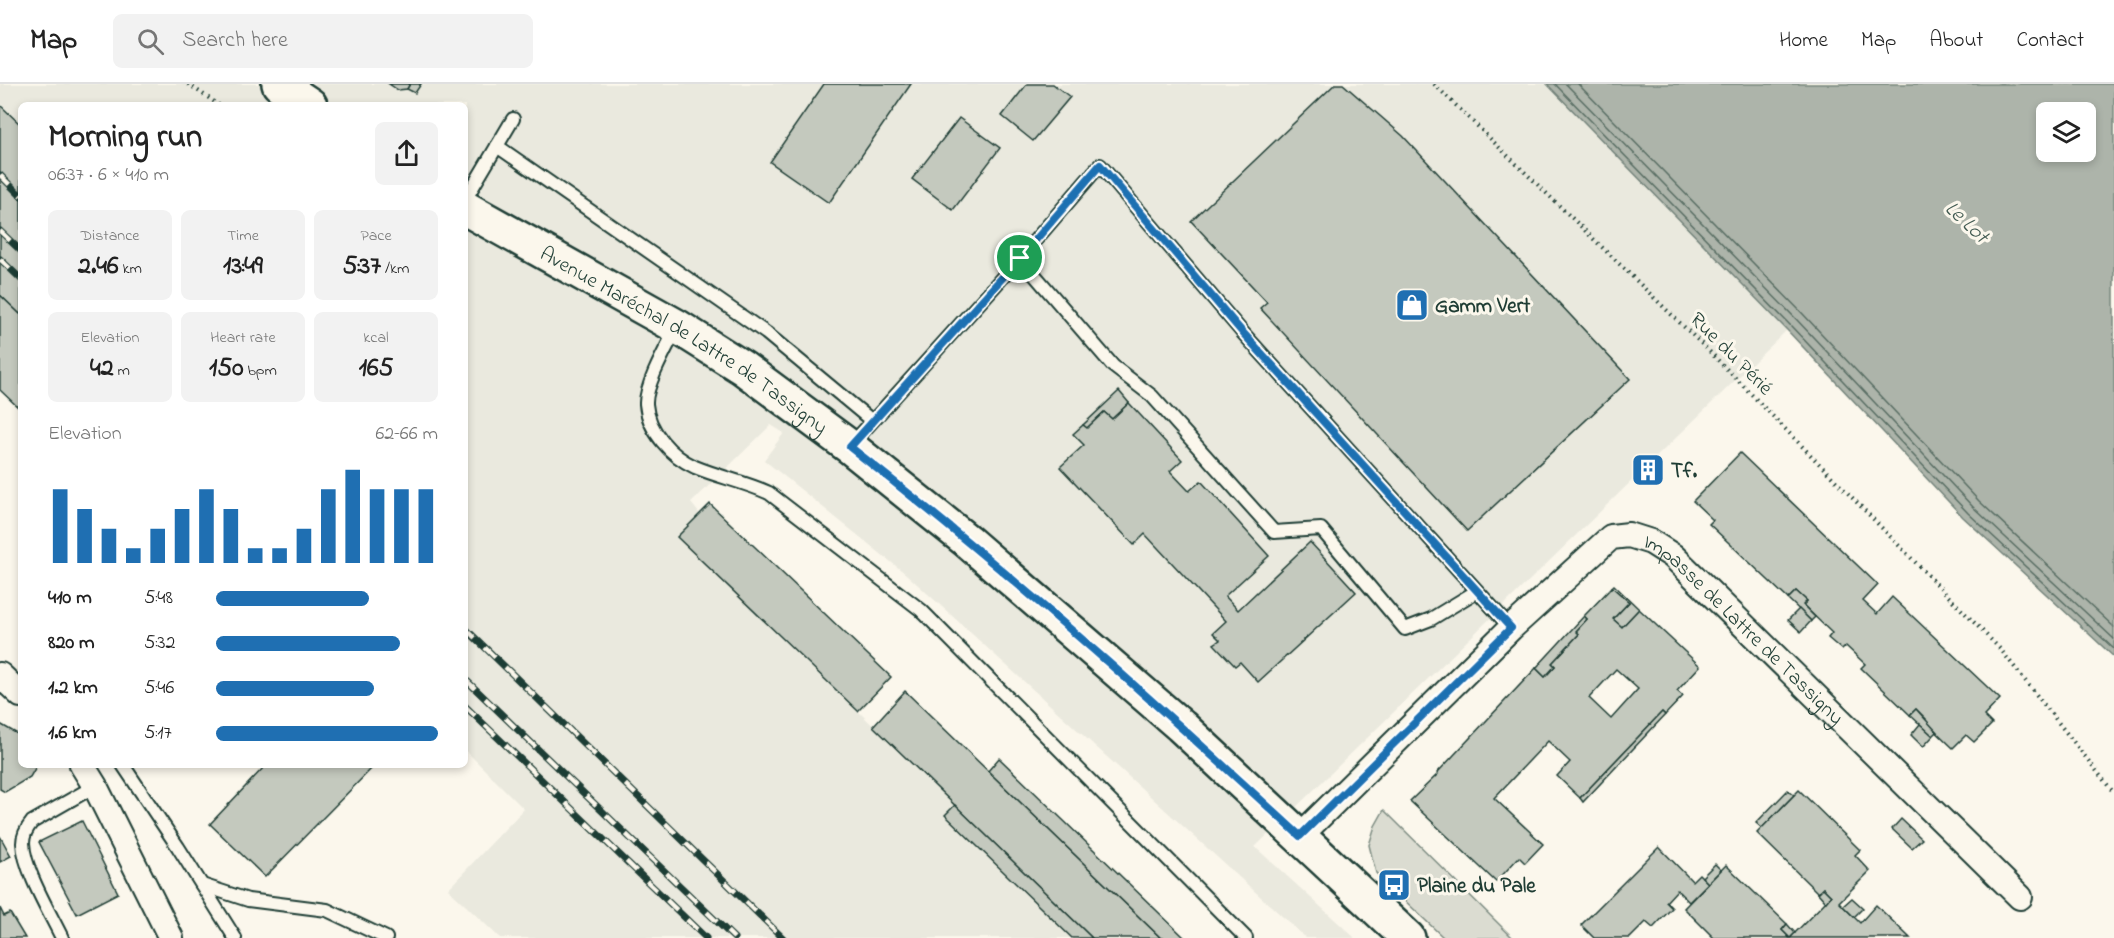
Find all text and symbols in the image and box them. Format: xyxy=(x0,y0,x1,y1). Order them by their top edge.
search box xyxy=(113,14,533,68)
text: Map xyxy=(30,21,77,62)
icon: search xyxy=(134,25,167,58)
text: Search here xyxy=(182,25,288,57)
text: Home xyxy=(1779,26,1828,56)
text: Map xyxy=(1861,26,1896,56)
text: About xyxy=(1929,26,1983,56)
text: Contact xyxy=(2016,26,2084,56)
map controls xyxy=(2036,102,2096,162)
button: layers xyxy=(2036,102,2096,162)
text: Morning run xyxy=(48,114,202,162)
button: share xyxy=(375,122,438,185)
text: 06:37 · 6 × 410 m xyxy=(48,161,169,190)
water label: Le Lot xyxy=(1937,194,1997,254)
text: Distance xyxy=(81,224,139,248)
text: Time xyxy=(227,224,259,248)
text: Pace xyxy=(360,224,392,248)
pin xyxy=(994,232,1045,283)
street label: Avenue Maréchal de Lattre de Tassigny xyxy=(534,240,833,444)
icon: arrive xyxy=(1003,241,1036,274)
text: 2.46 xyxy=(78,248,118,286)
text: 13:49 xyxy=(223,248,263,286)
text: 5:37 xyxy=(343,248,381,286)
text: km xyxy=(118,257,142,281)
text: /km xyxy=(381,257,409,281)
shop icon: Gamm Vert xyxy=(1394,287,1430,323)
place label: Gamm Vert xyxy=(1435,292,1531,322)
street label: Rue du Périé xyxy=(1682,306,1780,403)
text: Elevation xyxy=(81,326,139,350)
text: Heart rate xyxy=(210,326,276,350)
text: kcal xyxy=(363,326,389,350)
text: 42 xyxy=(90,350,114,388)
text: 150 xyxy=(209,350,243,388)
text: 165 xyxy=(359,350,393,388)
text: m xyxy=(114,359,130,383)
text: bpm xyxy=(243,359,277,383)
text: Elevation xyxy=(48,420,122,449)
text: 62–66 m xyxy=(375,420,438,449)
building icon: Tf. xyxy=(1630,452,1666,488)
place label: Tf. xyxy=(1671,457,1698,487)
street label: Impasse de Lattre de Tassigny xyxy=(1640,528,1850,734)
text: 410 m xyxy=(48,584,92,613)
text: 5:48 xyxy=(144,584,173,613)
text: 820 m xyxy=(48,629,95,658)
text: 5:32 xyxy=(144,629,175,658)
text: 1.2 km xyxy=(48,674,98,703)
text: 5:46 xyxy=(144,674,174,703)
text: 1.6 km xyxy=(48,719,97,748)
text: 5:17 xyxy=(144,719,172,748)
bus stop icon: Plaine du Pale xyxy=(1376,867,1412,903)
place label: Plaine du Pale xyxy=(1417,872,1536,902)

